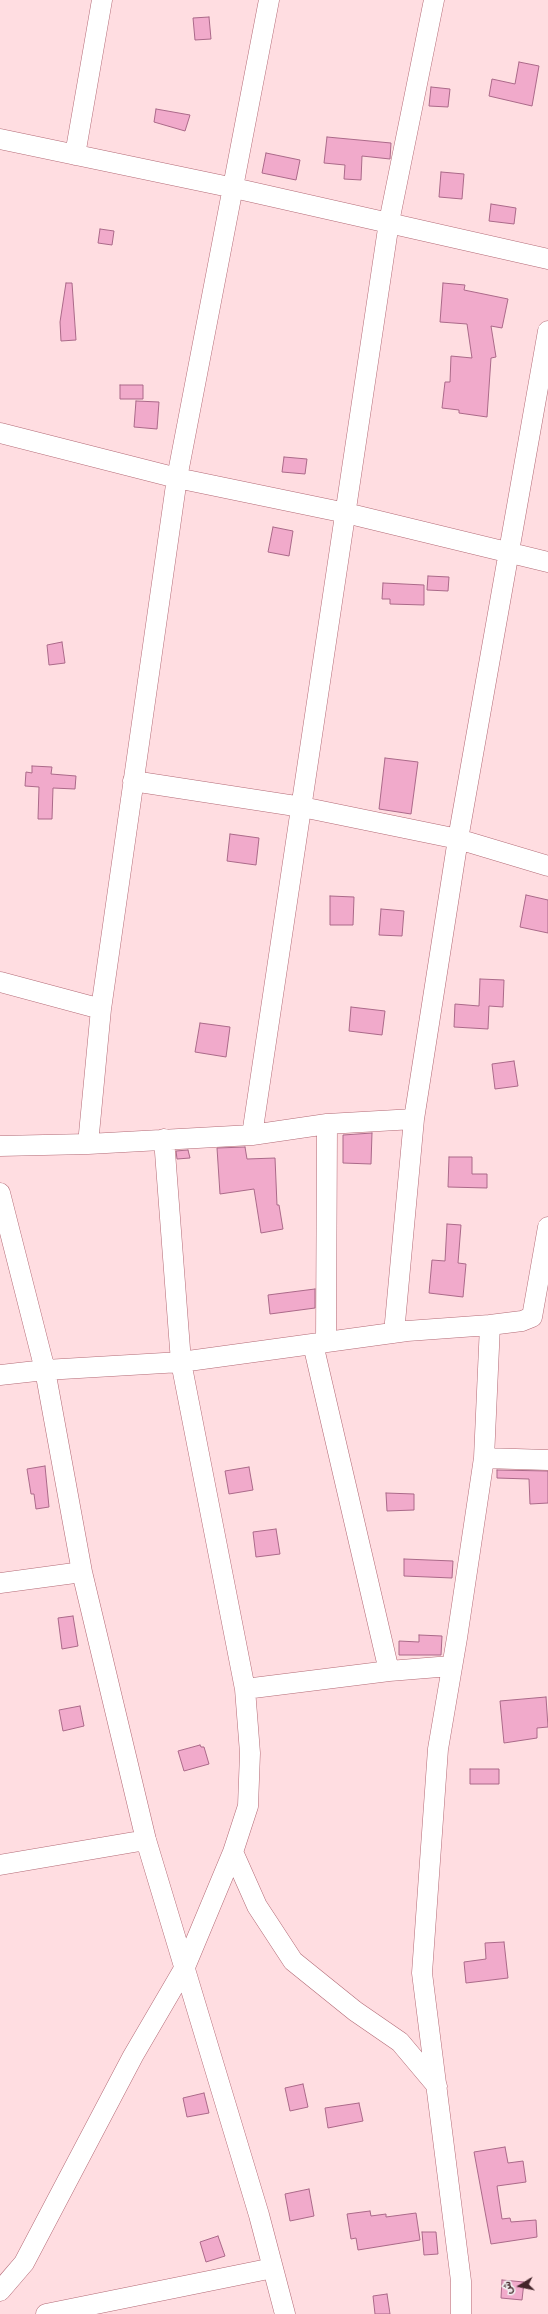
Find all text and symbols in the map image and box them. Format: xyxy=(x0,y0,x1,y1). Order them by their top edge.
north arrow xyxy=(500,2266,540,2306)
text: ش xyxy=(500,2280,516,2296)

